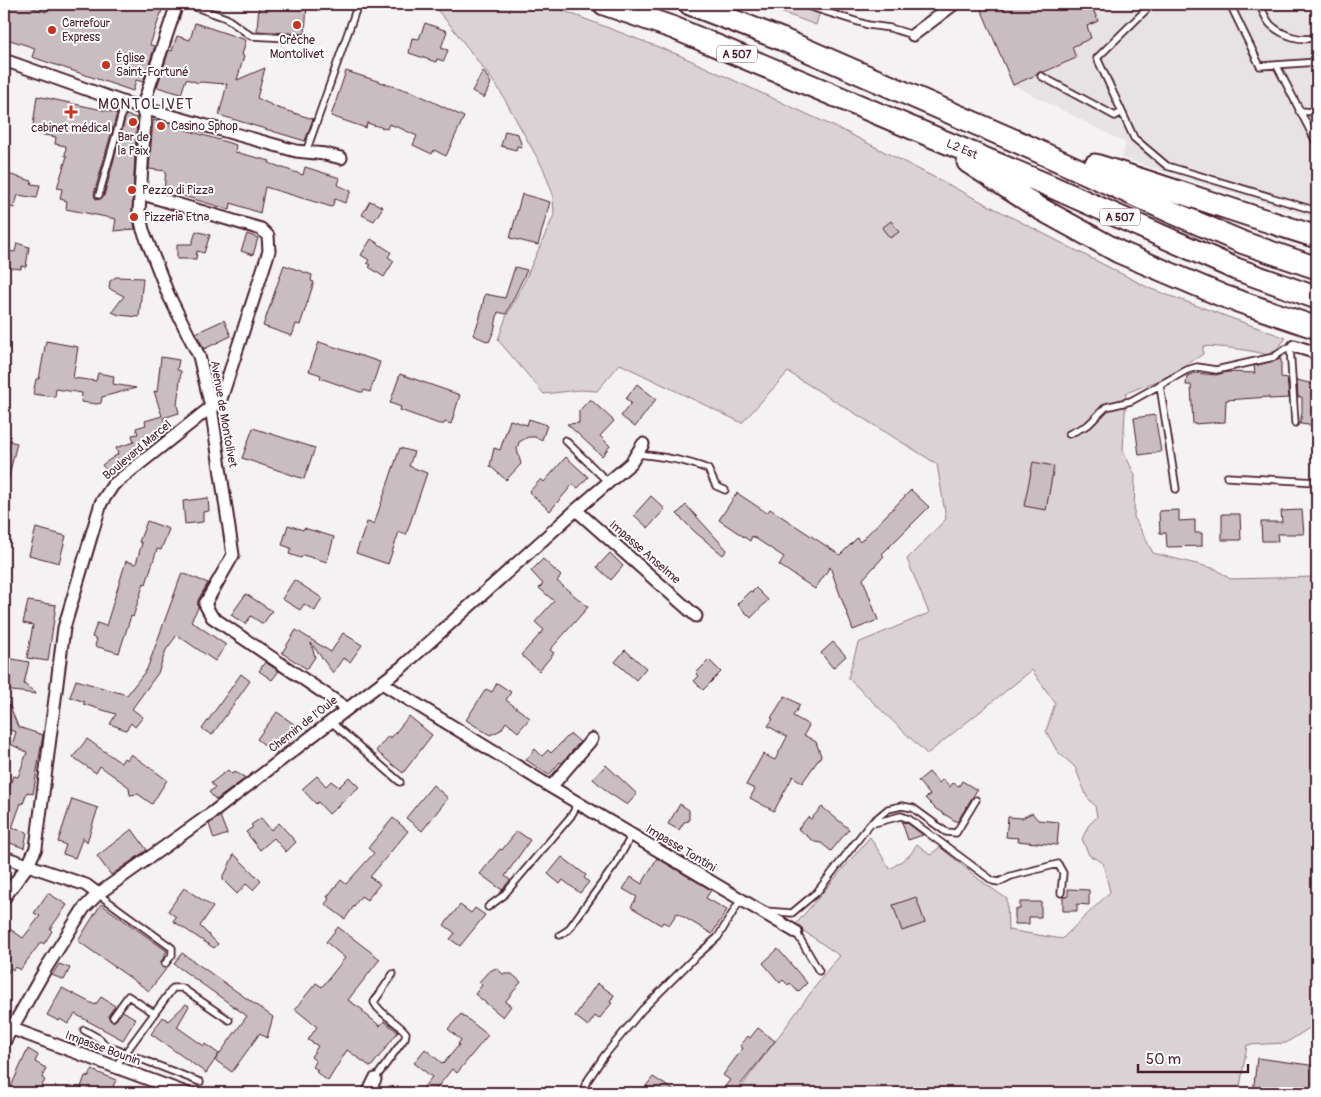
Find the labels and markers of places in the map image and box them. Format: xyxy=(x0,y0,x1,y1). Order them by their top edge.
place label: Carrefour Express xyxy=(62,16,111,45)
marker: Crèche Montolivet xyxy=(291,19,303,31)
marker: Carrefour Express xyxy=(46,24,58,36)
place label: Crèche Montolivet xyxy=(270,33,324,62)
place label: Église Saint-Fortuné xyxy=(116,50,189,80)
marker: Église Saint-Fortuné xyxy=(100,59,112,71)
marker: cabinet médical xyxy=(64,105,78,119)
marker: Bar de la Paix xyxy=(127,116,139,128)
place label: Casino Sphop xyxy=(171,119,238,134)
marker: Casino Sphop xyxy=(155,120,167,132)
place label: cabinet médical xyxy=(31,121,111,136)
place label: Bar de la Paix xyxy=(117,130,149,159)
place label: Pezzo di Pizza xyxy=(142,183,214,198)
marker: Pezzo di Pizza xyxy=(126,184,138,196)
place label: Pizzeria Etna xyxy=(144,210,210,225)
marker: Pizzeria Etna xyxy=(128,211,140,223)

